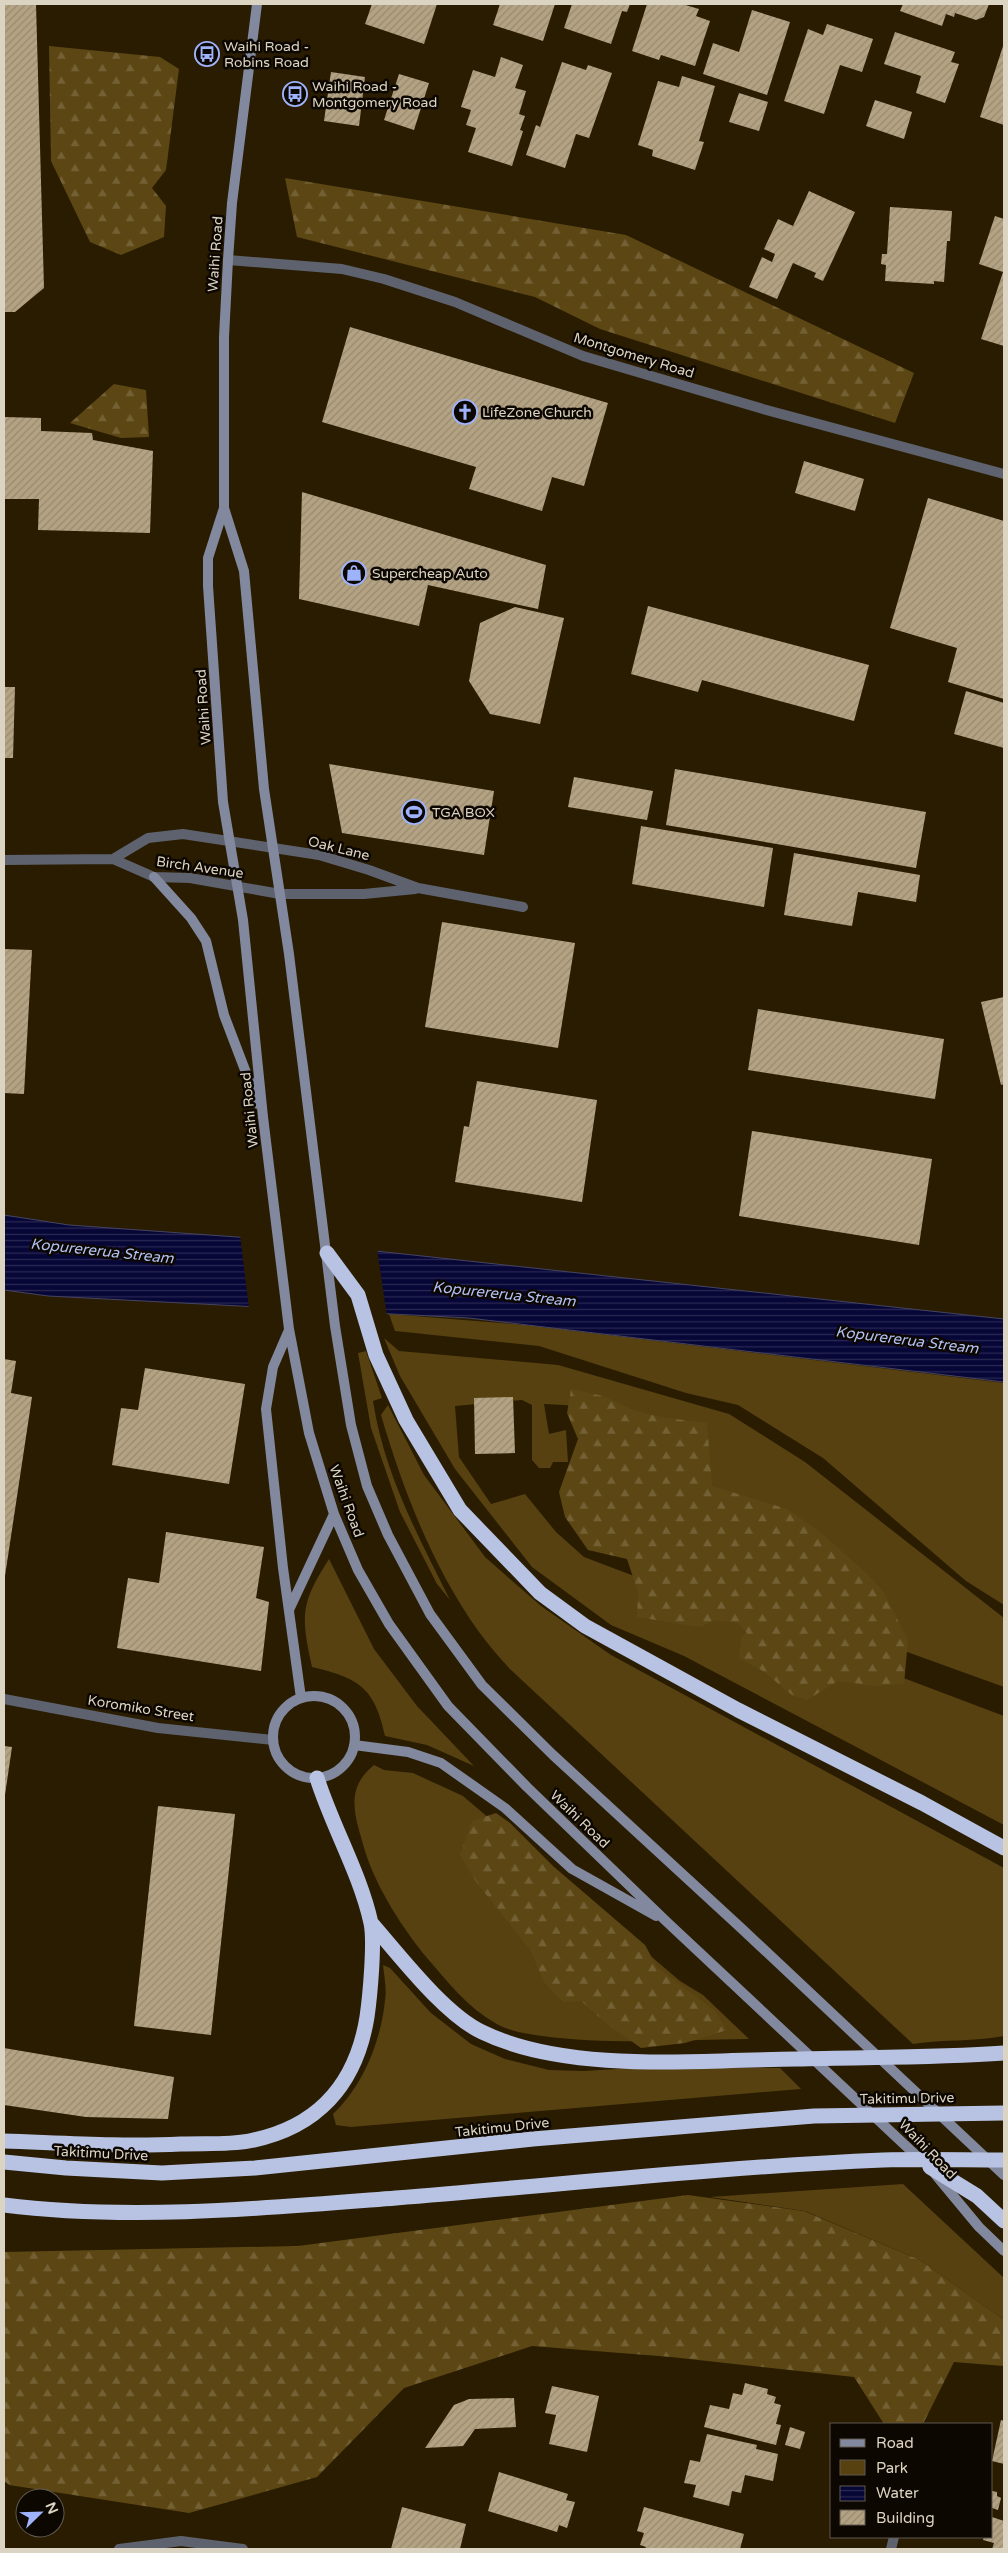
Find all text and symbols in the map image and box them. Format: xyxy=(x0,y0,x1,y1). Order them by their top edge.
place label: Waihi Road - Robins Road xyxy=(224,38,309,71)
bus stop icon: Waihi Road - Robins Road xyxy=(194,41,220,67)
place label: Waihi Road - Montgomery Road xyxy=(312,78,437,111)
bus stop icon: Waihi Road - Montgomery Road xyxy=(282,81,308,107)
street label: Waihi Road xyxy=(204,216,227,292)
street label: Montgomery Road xyxy=(571,329,696,382)
church icon: LifeZone Church xyxy=(452,399,478,425)
place label: LifeZone Church xyxy=(482,404,592,421)
shop icon: Supercheap Auto xyxy=(341,560,367,586)
place label: Supercheap Auto xyxy=(372,565,488,582)
street label: Waihi Road xyxy=(192,669,215,745)
sports icon: TGA BOX xyxy=(401,799,427,825)
place label: TGA BOX xyxy=(432,804,495,821)
street label: Oak Lane xyxy=(306,833,371,864)
street label: Birch Avenue xyxy=(155,853,245,882)
street label: Waihi Road xyxy=(237,1071,262,1149)
water label: Kopurererua Stream xyxy=(30,1235,176,1268)
water label: Kopurererua Stream xyxy=(432,1278,578,1311)
water label: Kopurererua Stream xyxy=(835,1322,981,1358)
street label: Waihi Road xyxy=(326,1463,367,1540)
street label: Koromiko Street xyxy=(86,1692,196,1725)
street label: Waihi Road xyxy=(546,1787,613,1852)
street label: Takitimu Drive xyxy=(860,2089,955,2108)
street label: Takitimu Drive xyxy=(454,2114,550,2141)
street label: Waihi Road xyxy=(895,2116,960,2183)
street label: Takitimu Drive xyxy=(53,2143,149,2164)
legend xyxy=(830,2423,993,2538)
text: Road xyxy=(876,2434,914,2452)
text: Park xyxy=(876,2459,908,2477)
text: Water xyxy=(876,2484,919,2502)
north arrow xyxy=(15,2488,65,2538)
text: N xyxy=(41,2500,62,2517)
text: Building xyxy=(876,2509,935,2527)

